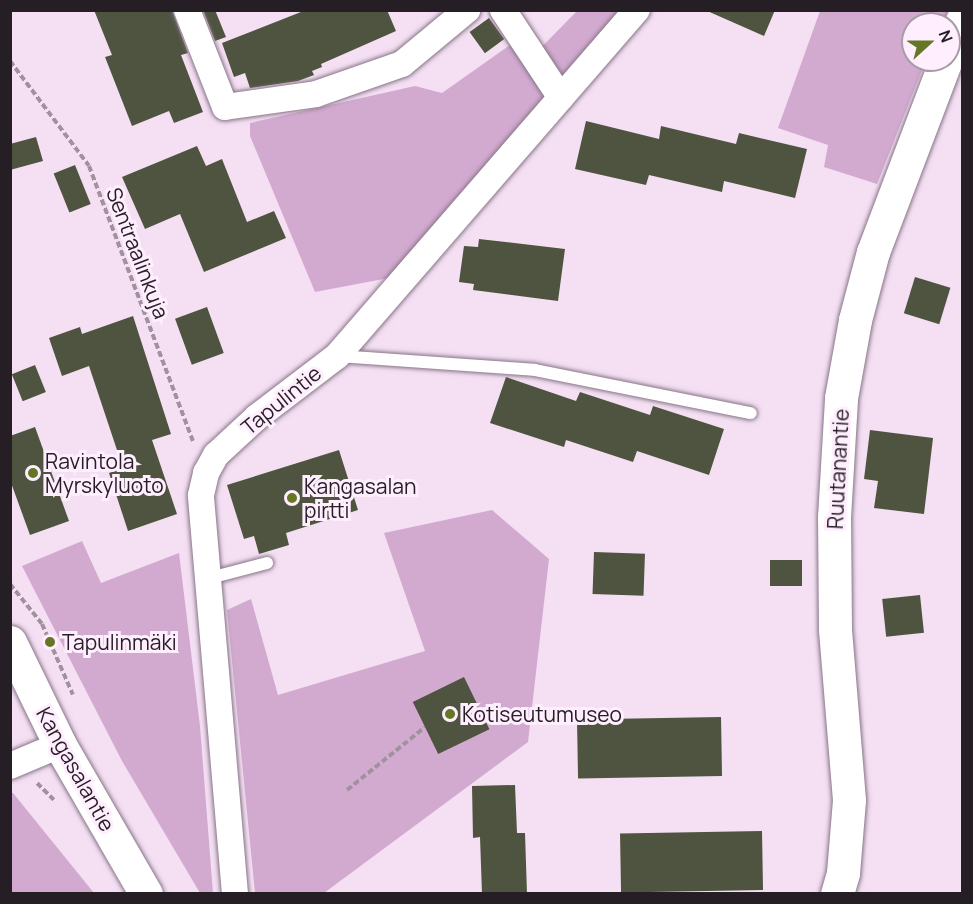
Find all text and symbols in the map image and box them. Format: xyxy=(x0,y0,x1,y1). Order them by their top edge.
north arrow xyxy=(901,12,961,72)
text: N xyxy=(934,27,958,46)
street label: Sentraalinkuja xyxy=(101,184,175,322)
street label: Tapulintie xyxy=(236,360,326,440)
street label: Ruutanantie xyxy=(822,408,854,530)
place label: Ravintola Myrskyluoto xyxy=(45,448,164,498)
marker: Ravintola Myrskyluoto xyxy=(26,466,40,480)
place label: Kangasalan pirtti xyxy=(304,473,416,523)
marker: Kangasalan pirtti xyxy=(285,491,299,505)
place label: Tapulinmäki xyxy=(62,629,177,655)
marker: Tapulinmäki xyxy=(43,635,57,649)
place label: Kotiseutumuseo xyxy=(462,701,622,727)
street label: Kangasalantie xyxy=(32,703,120,835)
marker: Kotiseutumuseo xyxy=(443,707,457,721)

